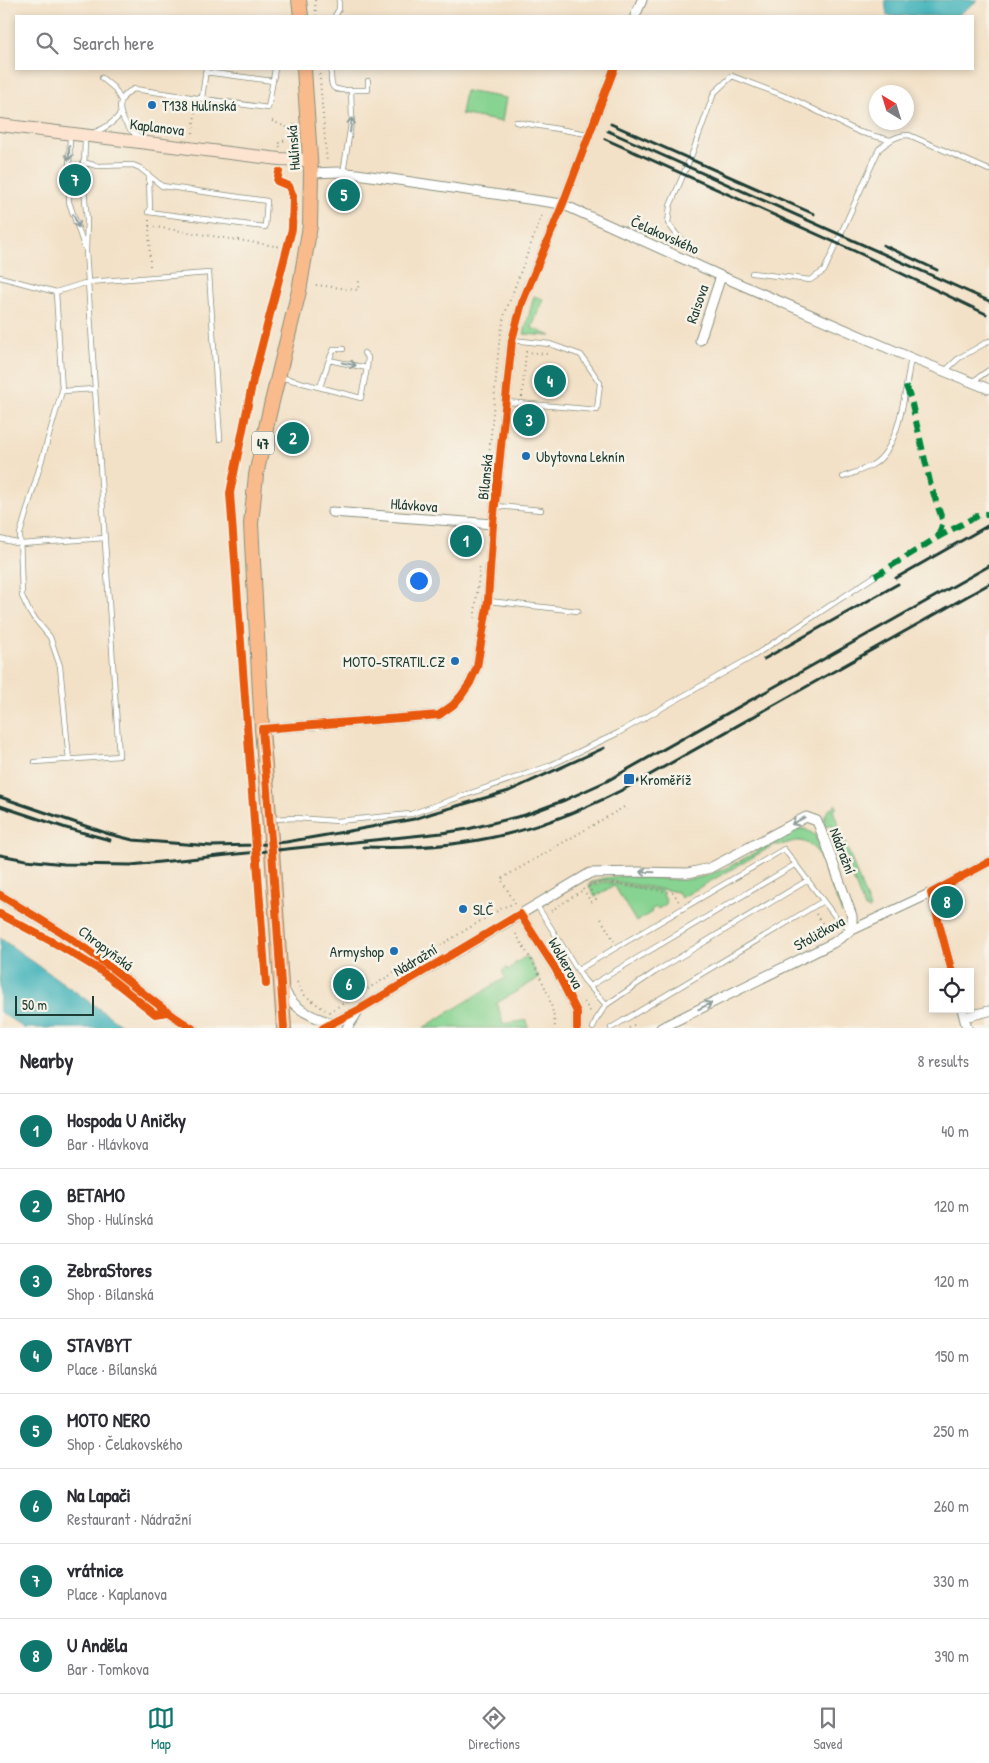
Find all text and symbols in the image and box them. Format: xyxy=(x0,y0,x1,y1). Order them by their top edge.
search box xyxy=(15,15,974,70)
icon: search xyxy=(33,29,61,57)
text: Search here xyxy=(73,30,154,56)
north arrow xyxy=(869,85,914,130)
place label: T138 Hulínská xyxy=(162,95,236,116)
marker: T138 Hulínská xyxy=(146,99,158,111)
street label: Kaplanova xyxy=(129,113,186,141)
one-way arrow xyxy=(346,117,356,133)
street label: Hulínská xyxy=(281,125,305,171)
one-way arrow xyxy=(65,144,74,160)
pin: 7 xyxy=(59,161,91,199)
pin: 5 xyxy=(328,176,360,214)
street label: Čelakovského xyxy=(628,211,702,259)
one-way arrow xyxy=(71,213,81,228)
street label: Raisova xyxy=(681,282,713,326)
one-way arrow xyxy=(340,360,356,369)
pin: 4 xyxy=(534,362,566,400)
pin: 3 xyxy=(513,401,545,439)
pin: 2 xyxy=(277,419,309,457)
road number: 47 xyxy=(252,432,274,454)
place label: Ubytovna Leknín xyxy=(536,446,625,467)
marker: Ubytovna Leknín xyxy=(520,450,532,462)
street label: Bílanská xyxy=(472,453,498,501)
street label: Hlávkova xyxy=(390,493,438,517)
pin: 1 xyxy=(450,522,482,560)
your location xyxy=(406,568,432,594)
place label: MOTO-STRATIL.CZ xyxy=(343,651,445,672)
marker: MOTO-STRATIL.CZ xyxy=(449,655,461,667)
place label: Kroměříž xyxy=(640,769,692,790)
marker: Kroměříž xyxy=(622,772,636,786)
one-way arrow xyxy=(791,817,805,827)
street label: Nádražní xyxy=(825,825,861,877)
one-way arrow xyxy=(640,867,656,877)
pin: 8 xyxy=(931,883,963,921)
place label: SLČ xyxy=(473,899,494,920)
marker: SLČ xyxy=(457,903,469,915)
street label: Stoličkova xyxy=(790,910,848,956)
street label: Chropyňská xyxy=(74,920,138,976)
street label: Wolkerova xyxy=(543,934,589,992)
street label: Nádražní xyxy=(389,939,441,981)
place label: Armyshop xyxy=(330,941,385,962)
marker: Armyshop xyxy=(388,945,400,957)
pin: 6 xyxy=(333,965,365,1003)
map controls xyxy=(929,968,974,1013)
button: locate xyxy=(929,968,974,1013)
scale bar xyxy=(15,993,94,1016)
text: 50 m xyxy=(22,995,47,1014)
one-way arrow xyxy=(697,1001,712,1010)
text: Nearby xyxy=(20,1046,73,1075)
text: 8 results xyxy=(917,1050,969,1072)
text: Hospoda U Aničky xyxy=(67,1107,186,1133)
text: 1 xyxy=(33,1120,39,1142)
text: 40 m xyxy=(941,1120,969,1142)
text: Bar · Hlávkova xyxy=(67,1133,148,1155)
text: BETAMO xyxy=(67,1182,125,1208)
text: 2 xyxy=(32,1195,40,1217)
text: 120 m xyxy=(934,1195,969,1217)
text: Shop · Hulínská xyxy=(67,1208,153,1230)
text: ZebraStores xyxy=(67,1257,152,1283)
text: 3 xyxy=(32,1270,40,1292)
text: 120 m xyxy=(934,1270,969,1292)
text: Shop · Bílanská xyxy=(67,1283,153,1305)
text: STAVBYT xyxy=(67,1332,132,1358)
text: 4 xyxy=(33,1345,39,1367)
text: 150 m xyxy=(935,1345,969,1367)
text: Place · Bílanská xyxy=(67,1358,157,1380)
text: MOTO NERO xyxy=(67,1407,150,1433)
text: 5 xyxy=(33,1420,39,1442)
text: 250 m xyxy=(933,1420,969,1442)
text: Shop · Čelakovského xyxy=(67,1433,182,1455)
text: Na Lapači xyxy=(67,1482,131,1508)
text: 6 xyxy=(33,1495,39,1517)
text: 260 m xyxy=(933,1495,969,1517)
text: Restaurant · Nádražní xyxy=(67,1508,192,1530)
text: vrátnice xyxy=(67,1557,124,1583)
text: 7 xyxy=(32,1570,40,1592)
text: 330 m xyxy=(933,1570,969,1592)
text: Place · Kaplanova xyxy=(67,1583,167,1605)
text: U Anděla xyxy=(67,1632,127,1658)
text: 8 xyxy=(33,1645,39,1667)
text: 390 m xyxy=(934,1645,969,1667)
text: Bar · Tomkova xyxy=(67,1658,149,1680)
tab: Map xyxy=(147,1704,175,1753)
tab: Directions xyxy=(468,1704,520,1753)
tab: Saved xyxy=(814,1704,842,1753)

